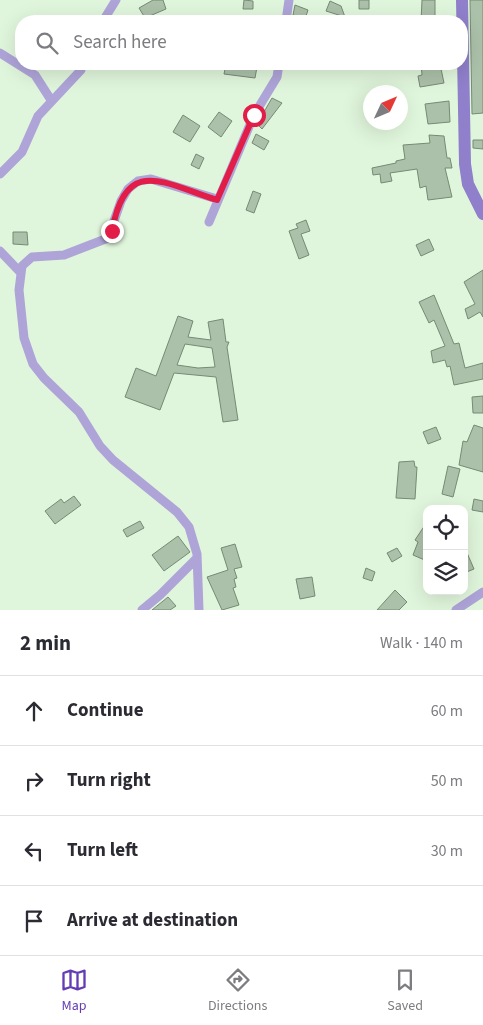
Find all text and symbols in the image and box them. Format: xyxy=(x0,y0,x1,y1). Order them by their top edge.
search box xyxy=(15,15,468,70)
icon: search xyxy=(33,29,61,57)
text: Search here xyxy=(73,29,167,56)
north arrow xyxy=(363,85,408,130)
route start xyxy=(243,104,266,127)
route end xyxy=(101,220,124,243)
map controls xyxy=(423,505,468,595)
button: locate xyxy=(423,505,468,550)
button: layers xyxy=(423,550,468,595)
text: 2 min xyxy=(20,628,71,658)
text: Walk · 140 m xyxy=(380,632,463,654)
icon: ahead xyxy=(20,697,48,725)
text: Continue xyxy=(67,697,144,724)
text: 60 m xyxy=(431,700,463,722)
icon: right xyxy=(20,767,48,795)
text: Turn right xyxy=(67,767,151,794)
text: 50 m xyxy=(431,770,463,792)
icon: left xyxy=(20,837,48,865)
text: Turn left xyxy=(67,837,138,864)
text: 30 m xyxy=(431,840,463,862)
icon: arrive xyxy=(20,907,48,935)
text: Arrive at destination xyxy=(67,907,238,934)
tab: Map xyxy=(60,966,88,1016)
tab: Directions xyxy=(208,966,267,1016)
tab: Saved xyxy=(387,966,423,1016)

